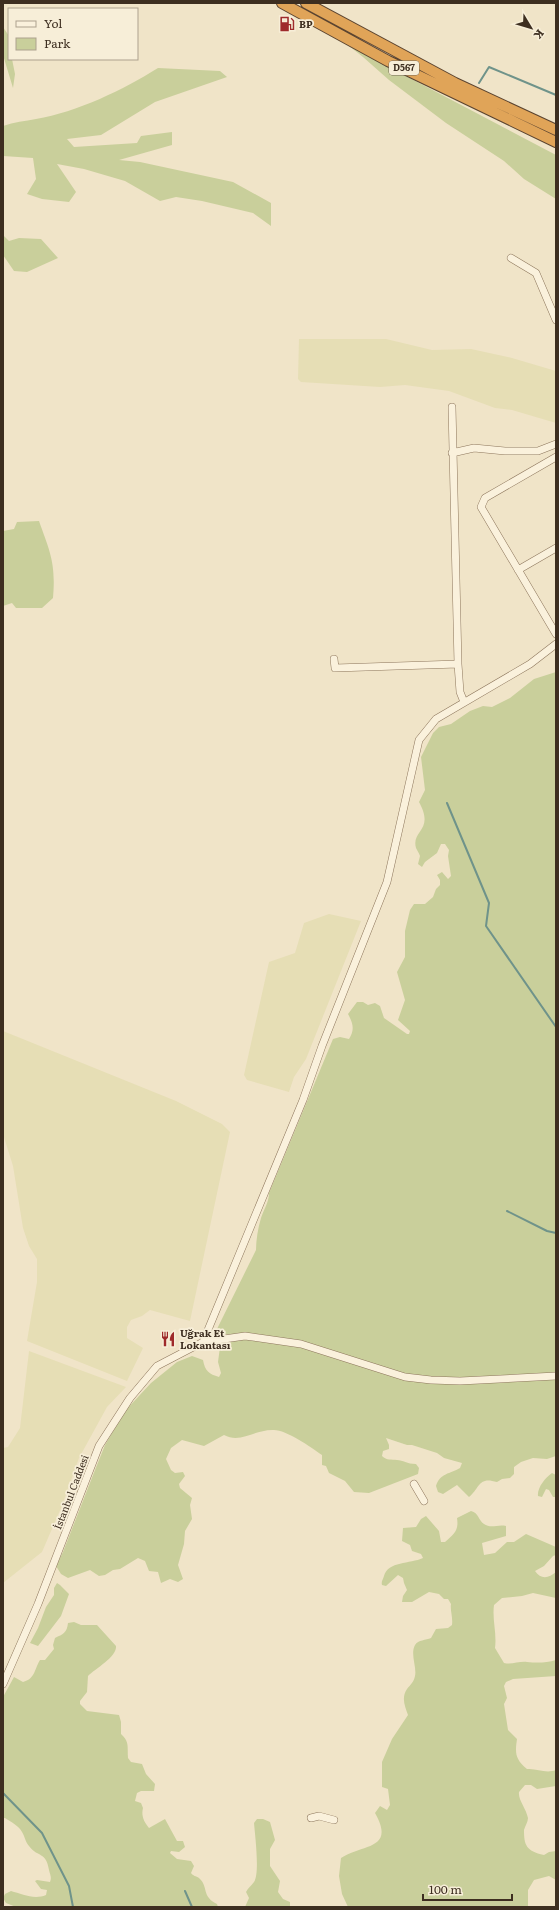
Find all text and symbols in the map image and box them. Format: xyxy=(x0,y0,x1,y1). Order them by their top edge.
legend xyxy=(8,8,138,60)
north arrow xyxy=(511,8,551,48)
text: Yol xyxy=(44,14,62,32)
fuel station icon: BP xyxy=(278,15,296,33)
place label: BP xyxy=(299,16,313,31)
text: K xyxy=(530,26,549,43)
text: Park xyxy=(44,34,71,52)
road number: D567 xyxy=(389,61,419,75)
place label: Uğrak Et Lokantası xyxy=(180,1325,231,1352)
restaurant icon: Uğrak Et Lokantası xyxy=(159,1330,177,1348)
street label: İstanbul Caddesi xyxy=(49,1452,92,1531)
scale bar xyxy=(423,1876,512,1902)
text: 100 m xyxy=(429,1880,462,1898)

